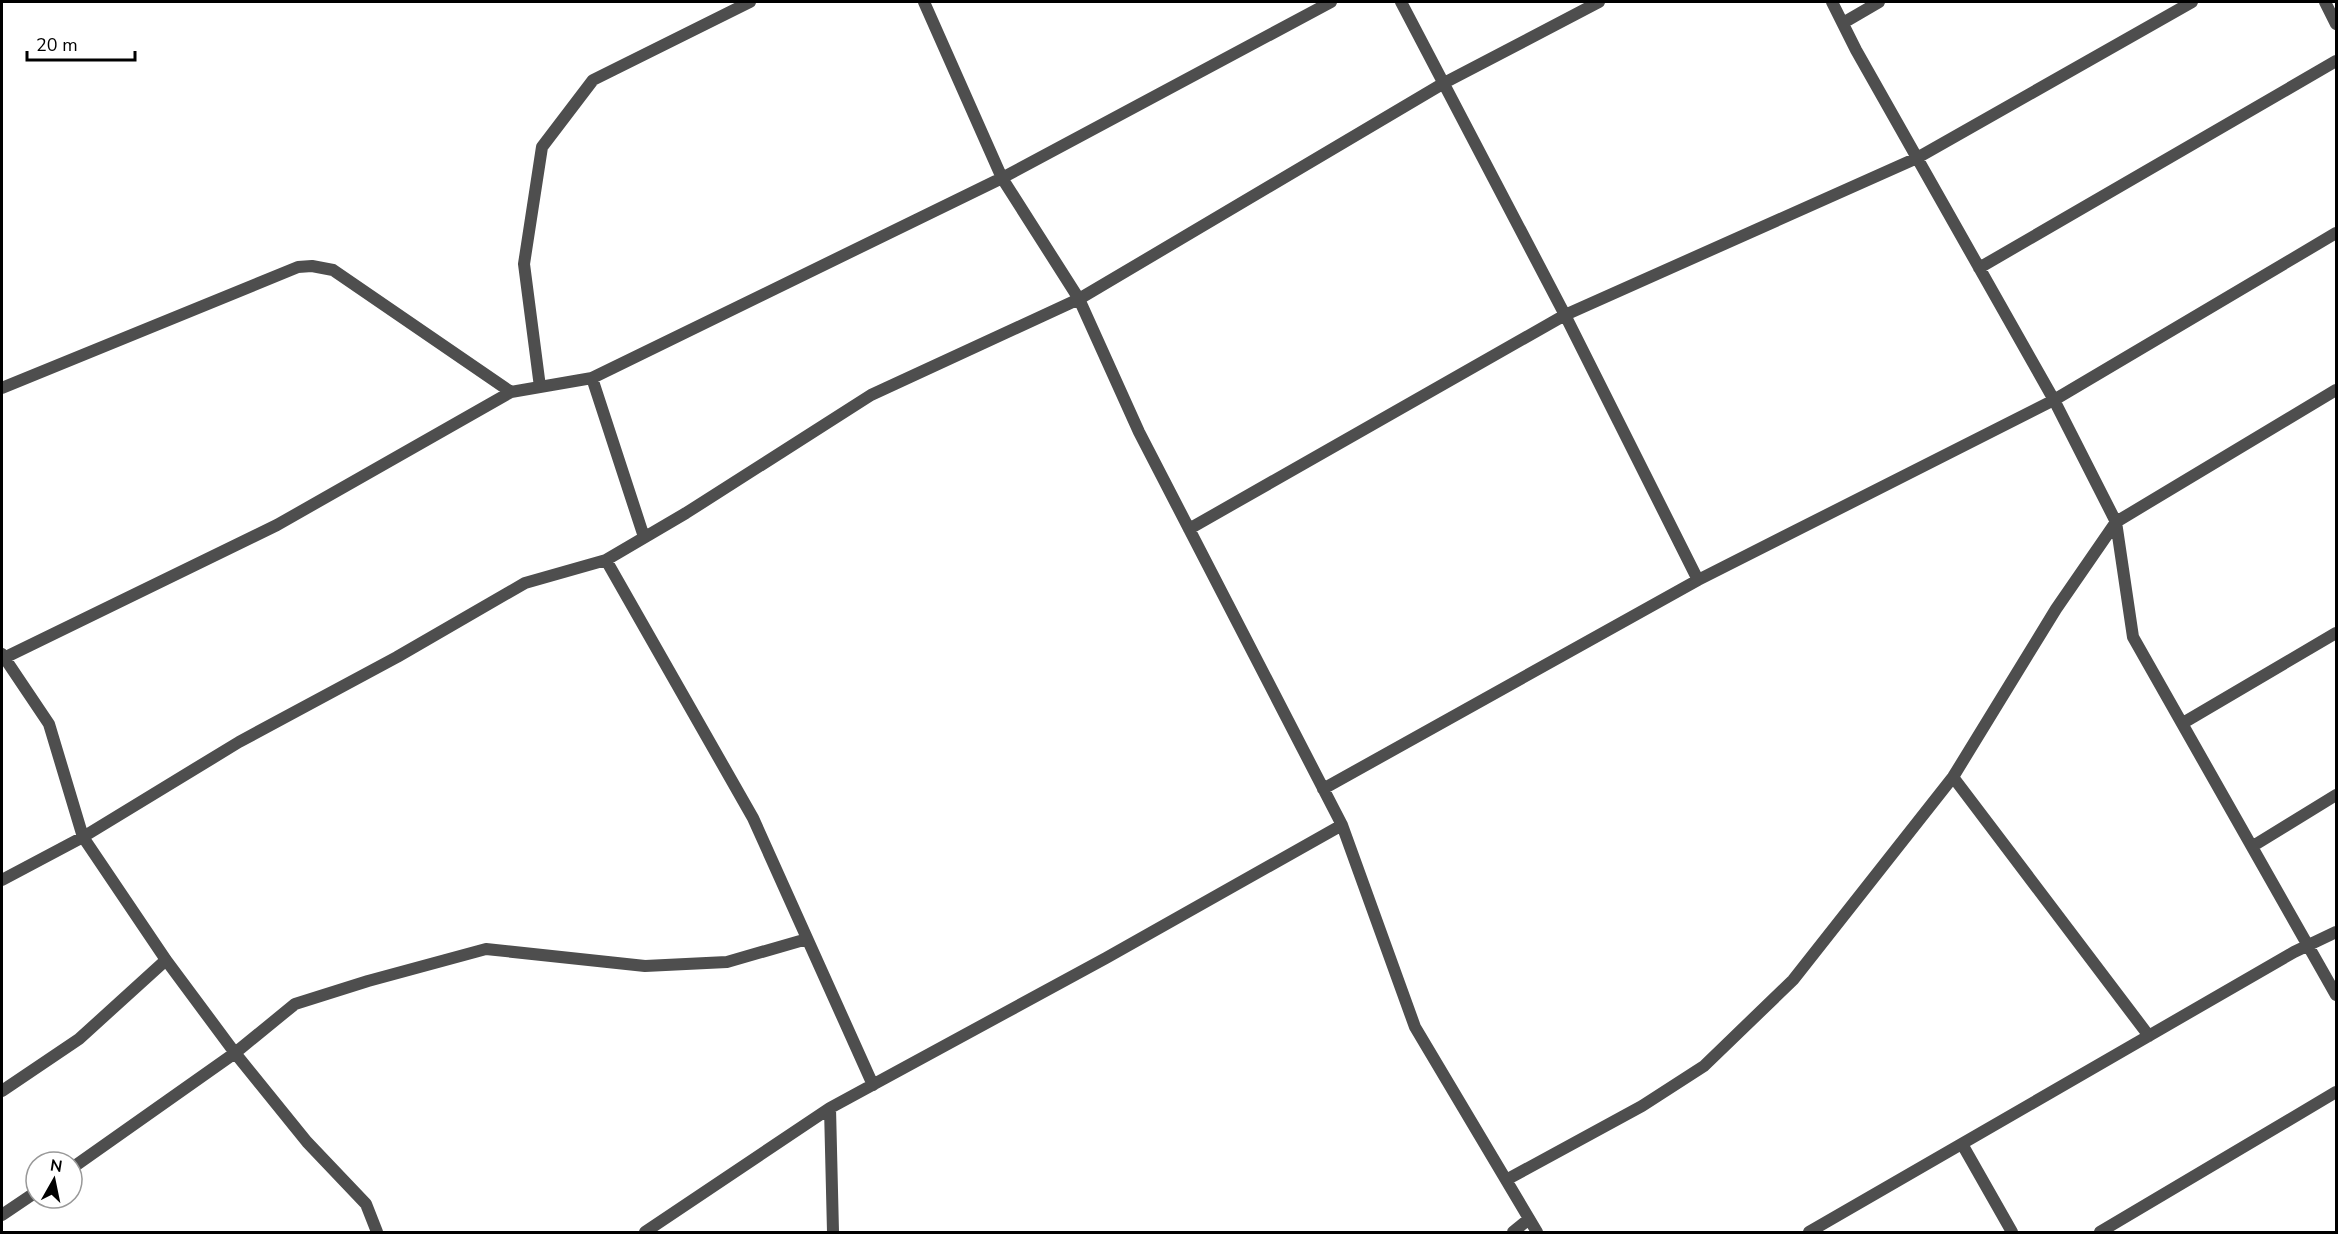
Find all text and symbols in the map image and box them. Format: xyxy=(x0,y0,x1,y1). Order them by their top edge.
scale bar xyxy=(27,24,135,62)
text: 20 m xyxy=(36,33,78,57)
north arrow xyxy=(24,1150,84,1210)
text: N xyxy=(49,1154,64,1178)

